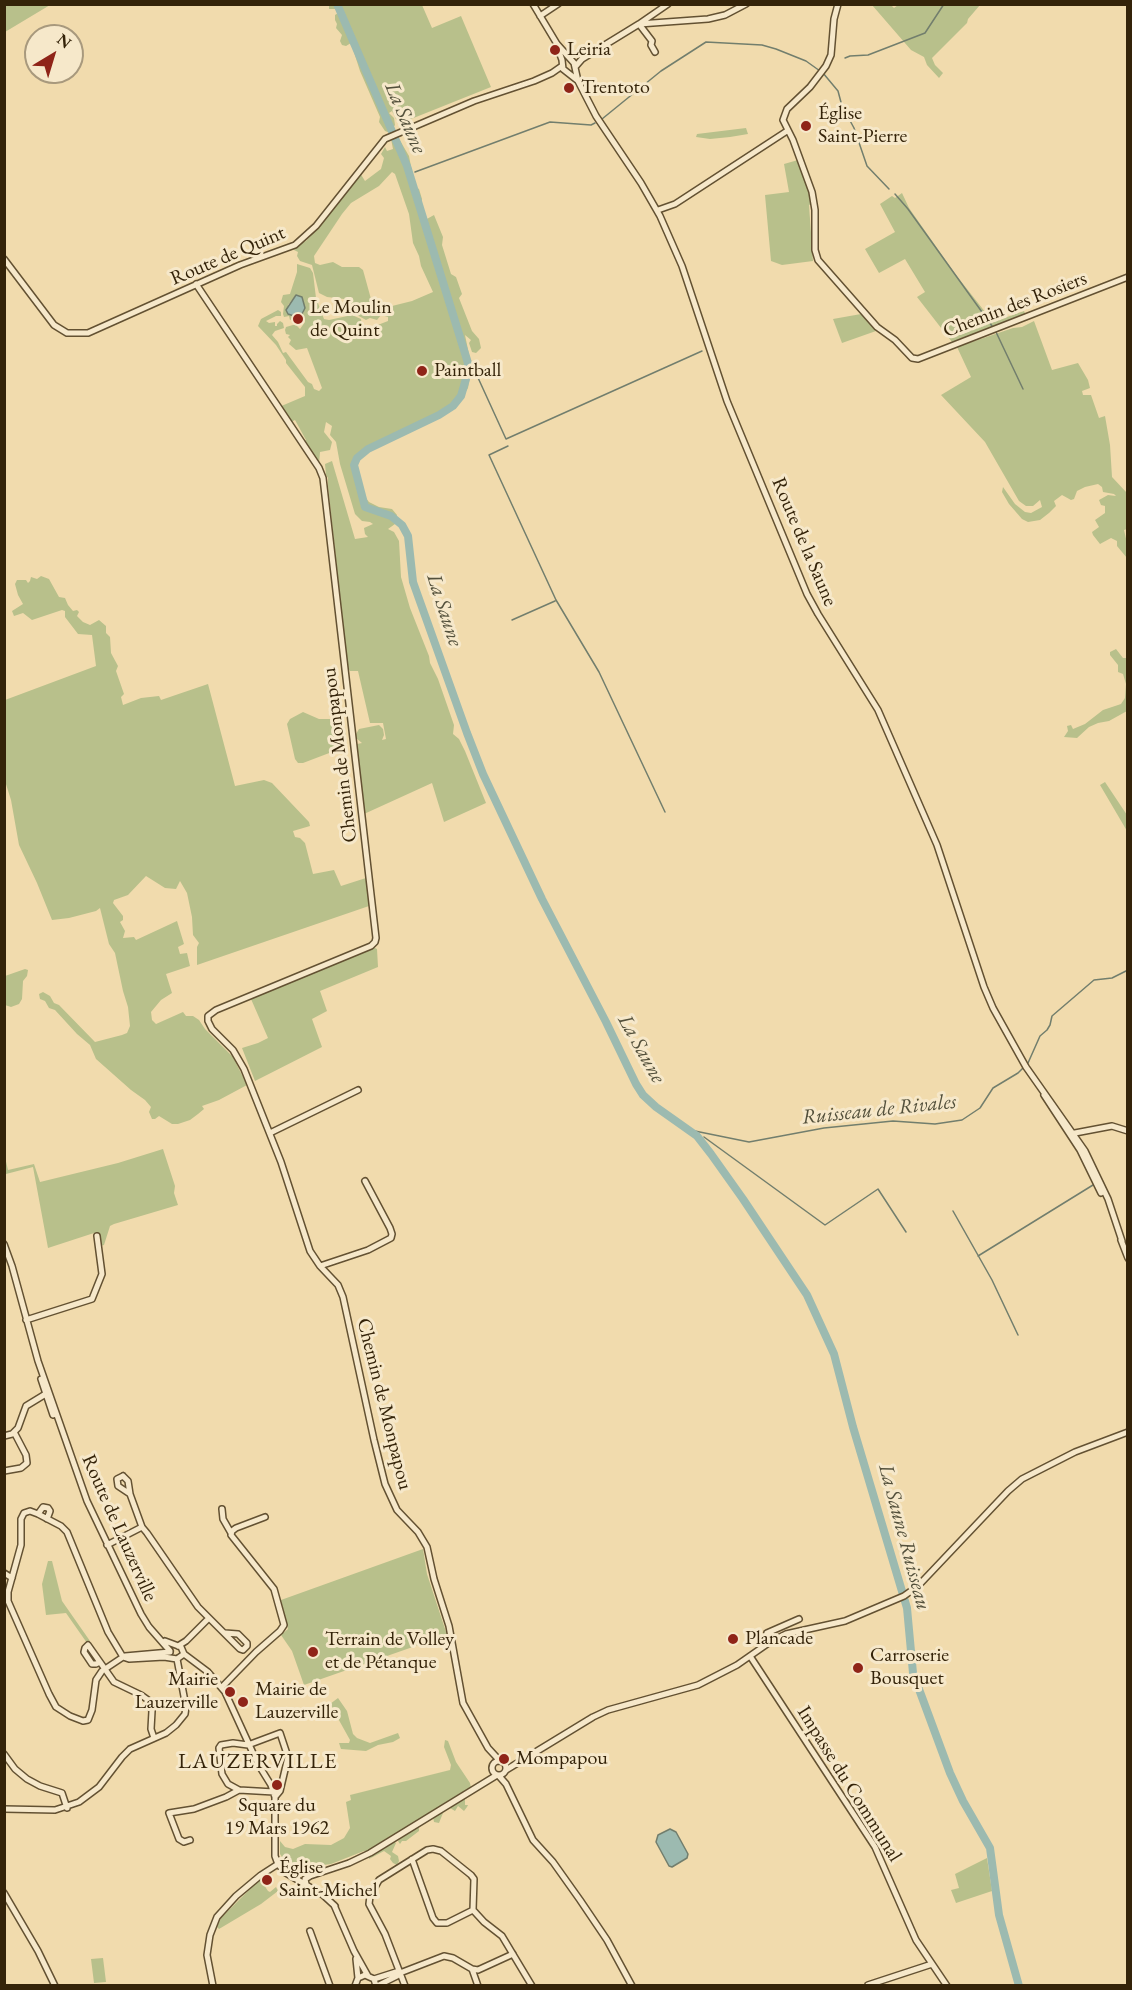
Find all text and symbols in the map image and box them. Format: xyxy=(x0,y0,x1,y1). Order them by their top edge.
north arrow xyxy=(24,24,84,84)
text: N xyxy=(53,29,76,53)
place label: Leiria xyxy=(567,38,611,62)
marker: Leiria xyxy=(548,43,562,57)
place label: Trentoto xyxy=(581,76,650,100)
water label: La Saune xyxy=(379,78,431,158)
marker: Trentoto xyxy=(562,81,576,95)
place label: Église Saint-Pierre xyxy=(818,102,907,149)
marker: Église Saint-Pierre xyxy=(799,119,813,133)
street label: Route de Quint xyxy=(167,221,289,291)
street label: Chemin des Rosiers xyxy=(940,267,1090,343)
place label: Le Moulin de Quint xyxy=(310,296,392,343)
marker: Le Moulin de Quint xyxy=(291,312,305,326)
place label: Paintball xyxy=(434,359,501,383)
marker: Paintball xyxy=(415,364,429,378)
street label: Route de la Saune xyxy=(766,474,842,610)
water label: La Saune xyxy=(420,570,468,650)
street label: Chemin de Monpapou xyxy=(317,666,363,844)
water label: La Saune xyxy=(612,1010,670,1088)
water label: Ruisseau de Rivales xyxy=(801,1089,957,1131)
street label: Chemin de Monpapou xyxy=(351,1316,417,1492)
street label: Route de Lauzerville xyxy=(76,1451,162,1605)
water label: La Saune Ruisseau xyxy=(872,1461,936,1613)
place label: Plancade xyxy=(745,1627,813,1651)
place label: Terrain de Volley et de Pétanque xyxy=(325,1628,454,1675)
marker: Plancade xyxy=(726,1632,740,1646)
place label: Carroserie Bousquet xyxy=(870,1644,949,1691)
marker: Terrain de Volley et de Pétanque xyxy=(306,1645,320,1659)
marker: Carroserie Bousquet xyxy=(851,1661,865,1675)
place label: Mairie Lauzerville xyxy=(135,1668,218,1715)
place label: Mairie de Lauzerville xyxy=(255,1678,338,1725)
marker: Mairie Lauzerville xyxy=(223,1685,237,1699)
marker: Mairie de Lauzerville xyxy=(236,1695,250,1709)
street label: Impasse du Communal xyxy=(791,1702,907,1866)
place label: Mompapou xyxy=(516,1747,608,1771)
district label: LAUZERVILLE xyxy=(178,1749,338,1775)
marker: Mompapou xyxy=(497,1752,511,1766)
marker: Square du 19 Mars 1962 xyxy=(270,1778,284,1792)
place label: Square du 19 Mars 1962 xyxy=(225,1794,329,1841)
place label: Église Saint-Michel xyxy=(279,1856,377,1903)
marker: Église Saint-Michel xyxy=(260,1873,274,1887)

